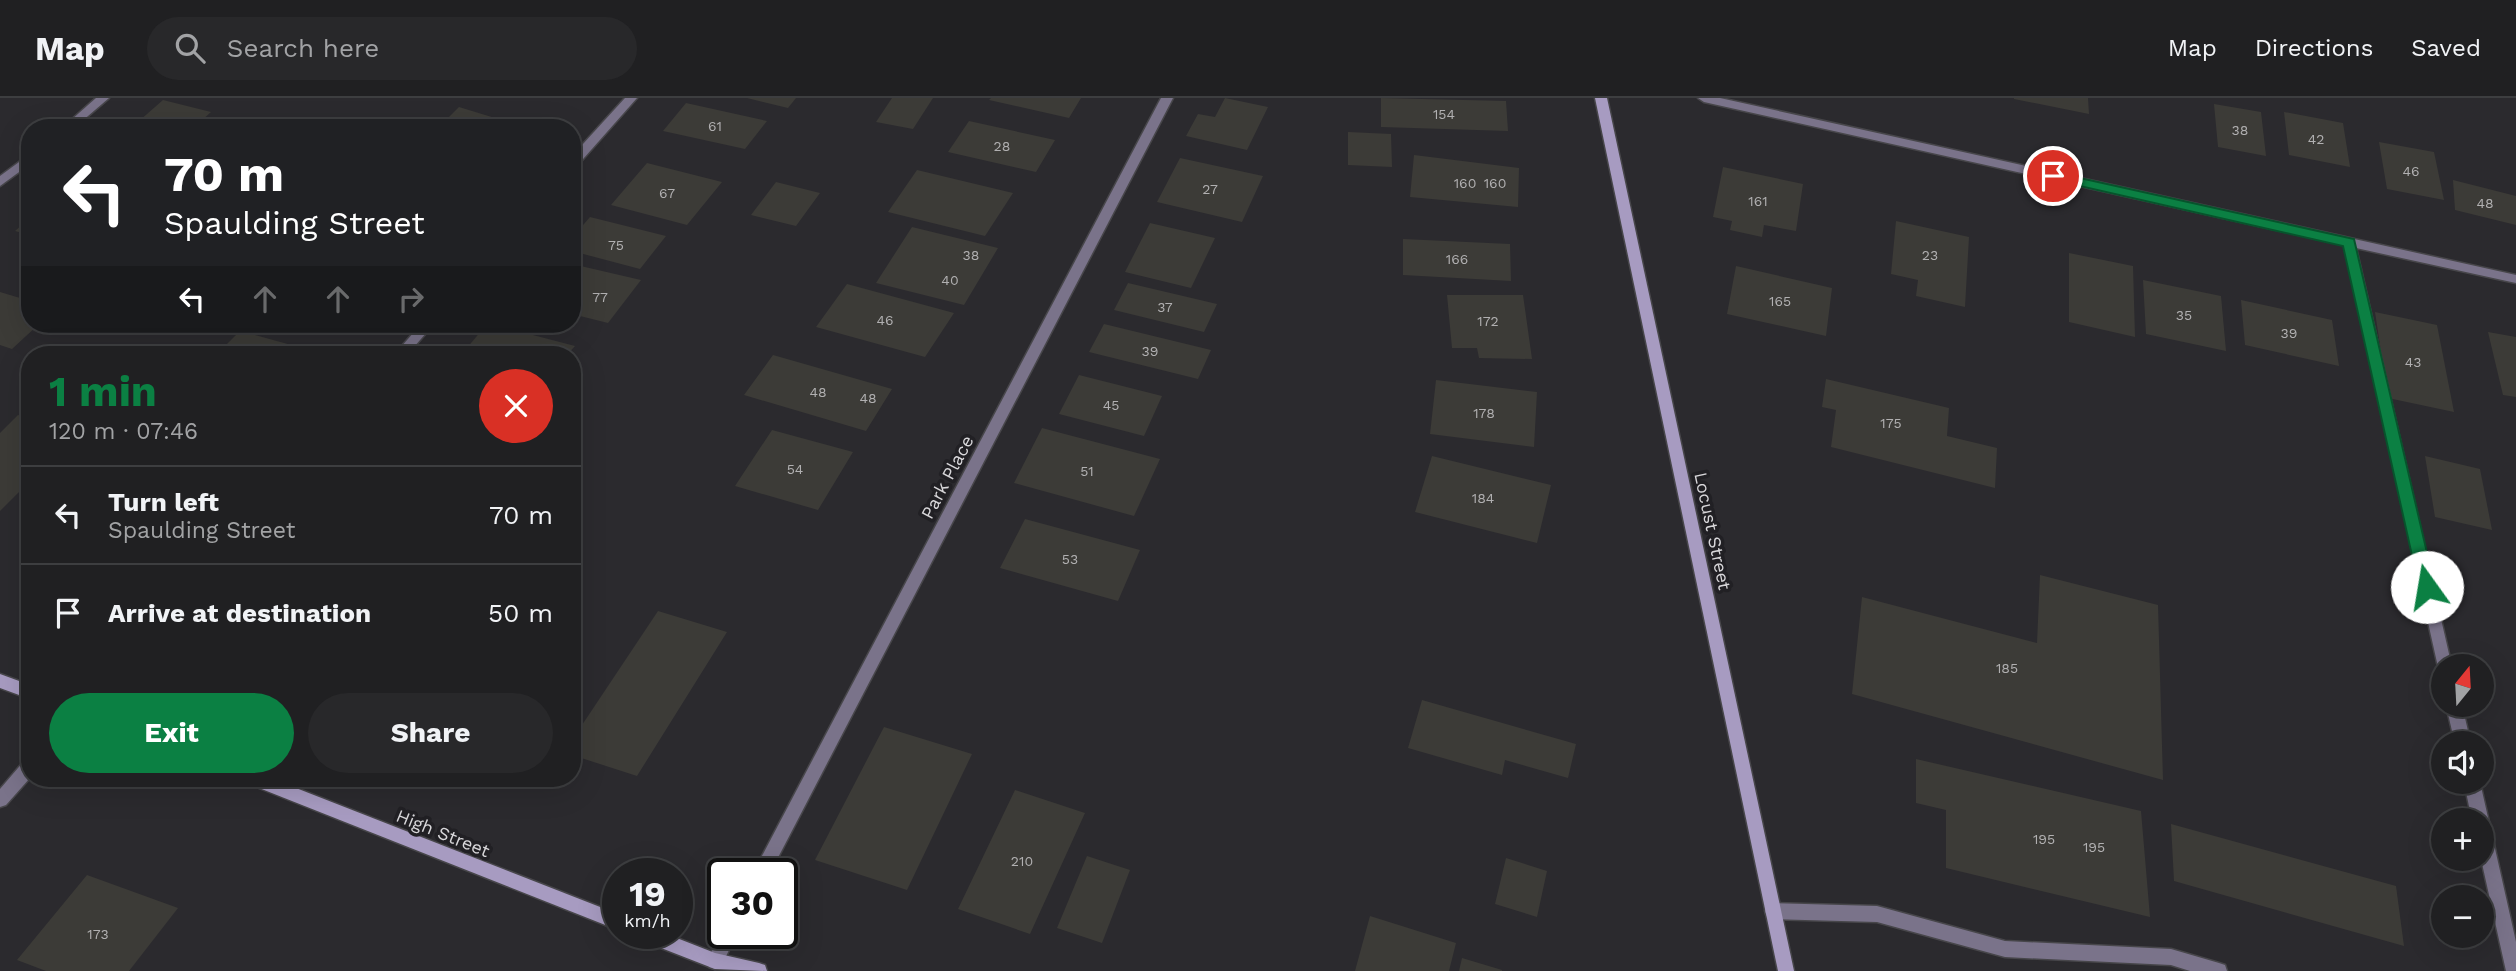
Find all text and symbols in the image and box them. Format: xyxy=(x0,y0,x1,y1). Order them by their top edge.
search box xyxy=(147,17,637,80)
text: Map xyxy=(35,29,105,68)
icon: search xyxy=(171,29,209,67)
text: Search here xyxy=(227,33,379,63)
text: Map xyxy=(2168,34,2217,62)
text: Directions xyxy=(2255,34,2373,62)
text: Saved xyxy=(2411,34,2481,62)
house number: 154 xyxy=(1433,106,1455,122)
house number: 61 xyxy=(708,118,722,134)
house number: 38 xyxy=(2232,122,2248,138)
house number: 42 xyxy=(2308,131,2324,147)
house number: 28 xyxy=(994,138,1010,154)
text: 70 m xyxy=(164,145,284,203)
pin xyxy=(2023,146,2083,206)
icon: left xyxy=(49,147,140,238)
icon: arrive xyxy=(2034,157,2072,195)
house number: 46 xyxy=(2402,163,2420,179)
house number: 160 xyxy=(1454,175,1476,191)
house number: 160 xyxy=(1484,175,1506,191)
house number: 27 xyxy=(1202,181,1218,197)
house number: 67 xyxy=(659,185,675,201)
house number: 161 xyxy=(1748,193,1768,209)
house number: 48 xyxy=(2476,195,2494,211)
text: Spaulding Street xyxy=(164,204,425,242)
house number: 75 xyxy=(608,237,624,253)
house number: 38 xyxy=(963,247,979,263)
house number: 23 xyxy=(1922,247,1938,263)
house number: 166 xyxy=(1446,251,1468,267)
house number: 40 xyxy=(941,272,959,288)
icon: left xyxy=(173,280,211,318)
icon: ahead xyxy=(246,280,284,318)
icon: ahead xyxy=(319,280,357,318)
icon: right xyxy=(392,280,430,318)
house number: 77 xyxy=(592,289,608,305)
house number: 165 xyxy=(1769,293,1791,309)
house number: 37 xyxy=(1157,299,1173,315)
house number: 35 xyxy=(2176,307,2192,323)
house number: 46 xyxy=(876,312,894,328)
house number: 172 xyxy=(1477,313,1499,329)
house number: 39 xyxy=(2281,325,2297,341)
house number: 39 xyxy=(1142,343,1158,359)
house number: 43 xyxy=(2405,354,2421,370)
text: 1 min xyxy=(49,367,157,416)
button: close xyxy=(479,369,553,443)
house number: 48 xyxy=(809,384,827,400)
house number: 48 xyxy=(859,390,877,406)
house number: 45 xyxy=(1103,397,1119,413)
house number: 178 xyxy=(1473,405,1495,421)
house number: 175 xyxy=(1880,415,1902,431)
text: 120 m · 07:46 xyxy=(49,418,198,445)
street label: Park Place xyxy=(916,432,978,522)
house number: 54 xyxy=(787,461,803,477)
house number: 51 xyxy=(1080,463,1094,479)
street label: Locust Street xyxy=(1690,470,1736,592)
text: Turn left xyxy=(108,487,219,517)
house number: 184 xyxy=(1472,490,1494,506)
icon: left xyxy=(49,496,87,534)
text: 70 m xyxy=(489,500,553,530)
text: Spaulding Street xyxy=(108,517,295,544)
position arrow xyxy=(2390,550,2464,624)
house number: 53 xyxy=(1062,551,1078,567)
icon: arrive xyxy=(49,594,87,632)
text: Arrive at destination xyxy=(108,598,371,628)
text: 50 m xyxy=(488,598,553,628)
north arrow xyxy=(2431,654,2494,718)
map controls xyxy=(2431,654,2494,948)
house number: 185 xyxy=(1996,660,2018,676)
button: Exit xyxy=(49,693,294,773)
button: Share xyxy=(308,693,553,773)
button: sound xyxy=(2431,731,2494,794)
street label: High Street xyxy=(393,805,493,861)
button: + xyxy=(2431,808,2494,871)
house number: 195 xyxy=(2033,831,2055,847)
house number: 195 xyxy=(2083,839,2105,855)
house number: 210 xyxy=(1011,853,1033,869)
speed limit sign: 30 xyxy=(707,858,798,949)
text: 19 xyxy=(629,873,666,915)
button: − xyxy=(2431,885,2494,948)
text: km/h xyxy=(624,910,671,931)
house number: 173 xyxy=(87,926,109,942)

